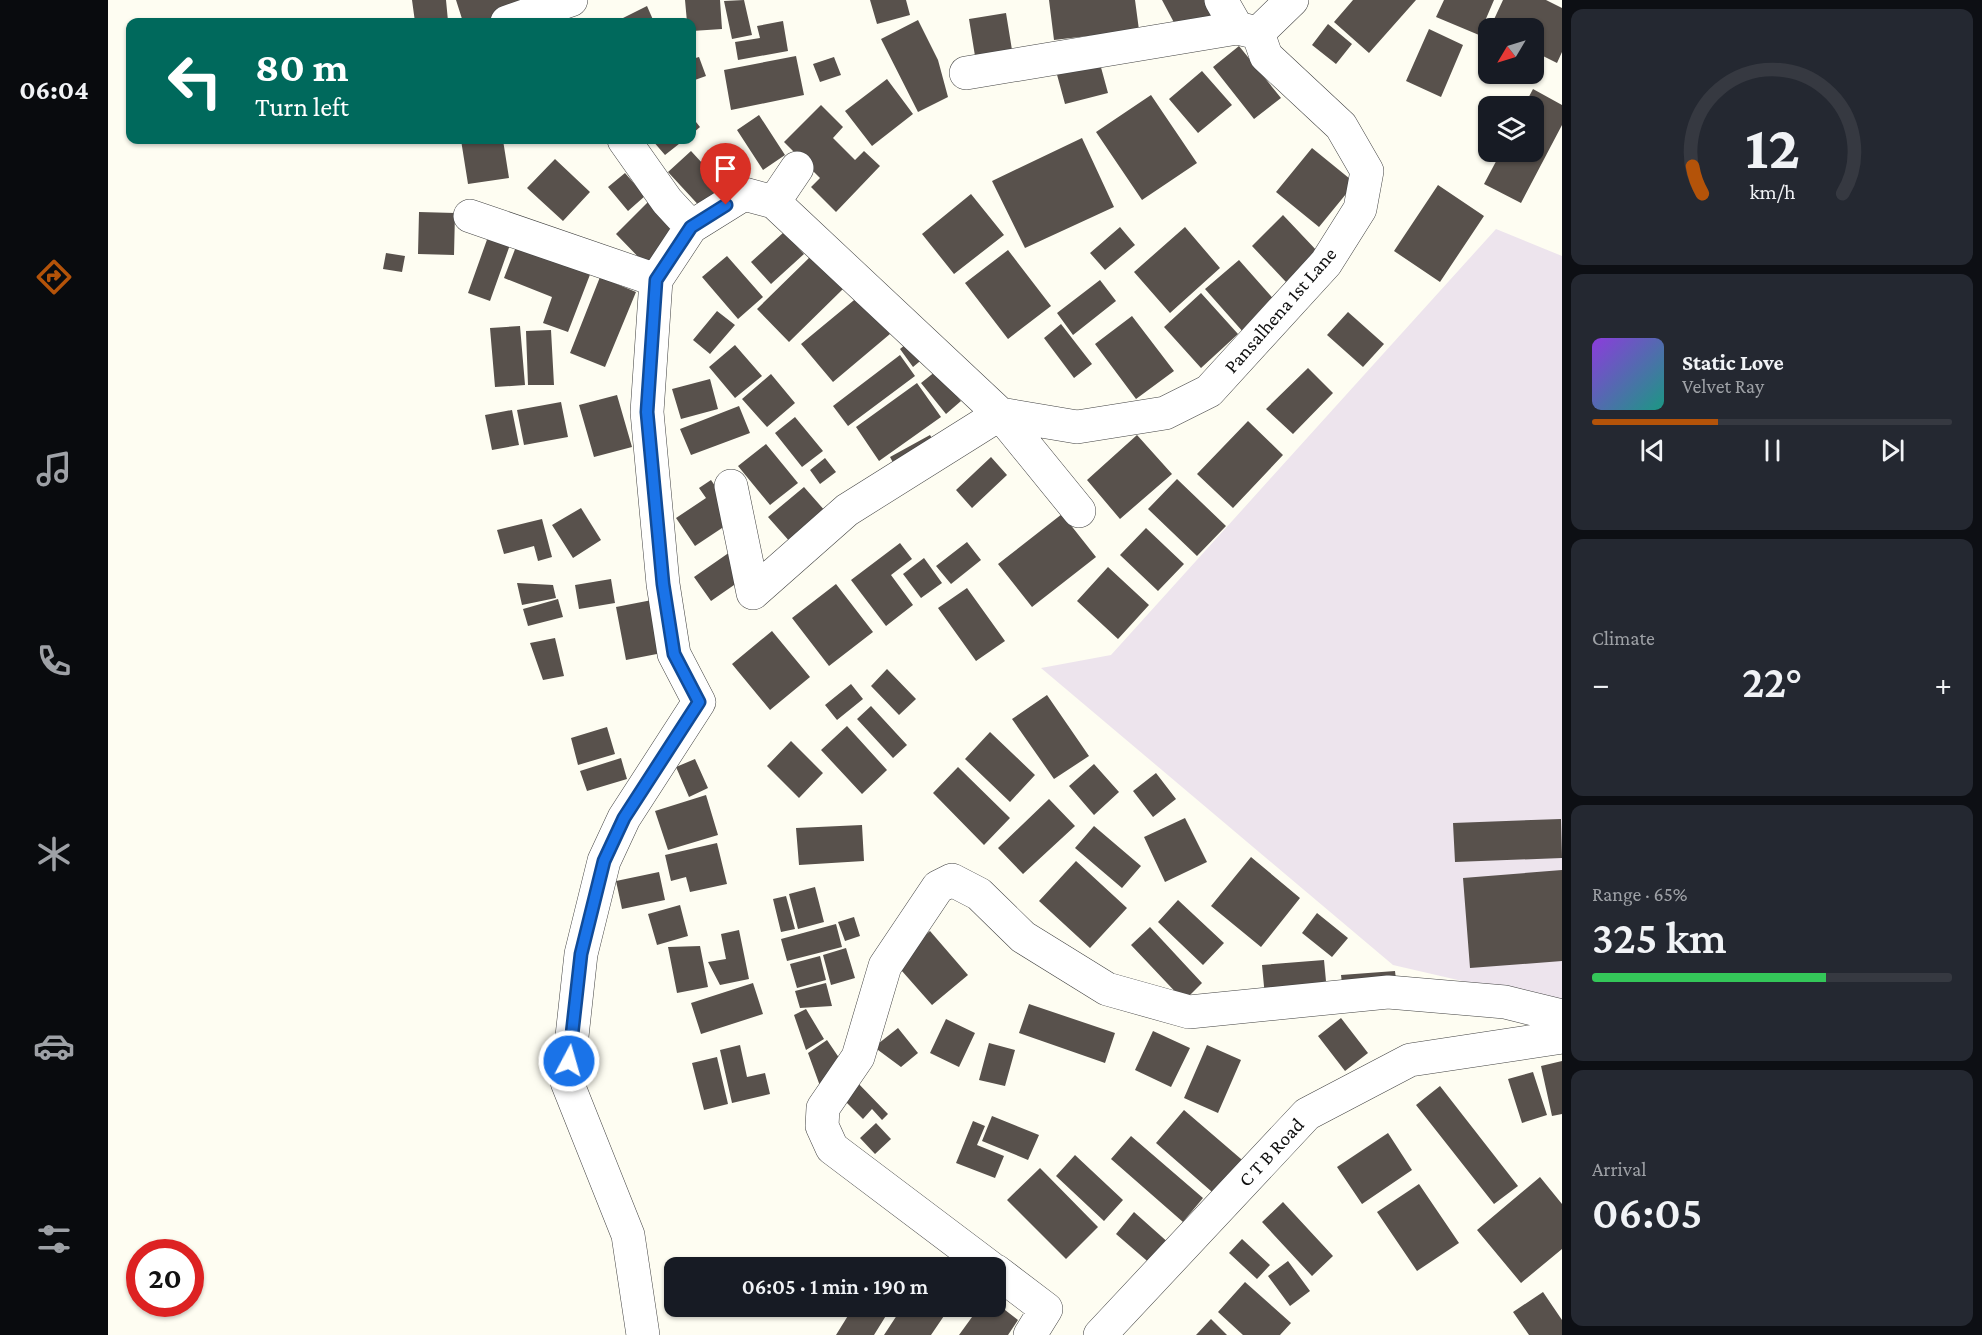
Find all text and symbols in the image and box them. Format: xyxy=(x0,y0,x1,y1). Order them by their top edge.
north arrow xyxy=(1478,18,1544,84)
map controls xyxy=(1478,18,1544,162)
icon: left xyxy=(156,42,234,120)
text: 80 m xyxy=(255,43,349,90)
text: 06:04 xyxy=(19,75,89,105)
text: Turn left xyxy=(255,92,349,122)
button: layers xyxy=(1478,96,1544,162)
text: 12 xyxy=(1744,112,1800,181)
pin xyxy=(700,143,751,205)
icon: arrive xyxy=(709,152,742,185)
text: km/h xyxy=(1749,180,1796,204)
street label: Pansalhena 1st Lane xyxy=(1220,243,1341,377)
icon: directions xyxy=(33,256,75,298)
text: Static Love xyxy=(1682,350,1784,375)
text: Velvet Ray xyxy=(1682,375,1764,397)
icon: previous xyxy=(1636,434,1669,467)
icon: pause xyxy=(1756,434,1789,467)
icon: next xyxy=(1876,434,1909,467)
icon: music xyxy=(33,448,75,490)
text: Climate xyxy=(1592,627,1655,649)
icon: phone xyxy=(33,640,75,682)
text: 22° xyxy=(1742,657,1802,707)
text: − xyxy=(1592,665,1609,702)
text: + xyxy=(1935,665,1952,702)
icon: climate xyxy=(33,833,75,875)
text: Range · 65% xyxy=(1592,883,1687,905)
text: 325 km xyxy=(1592,913,1727,963)
icon: car xyxy=(33,1025,75,1067)
position arrow xyxy=(537,1029,601,1093)
street label: C T B Road xyxy=(1234,1113,1308,1191)
text: Arrival xyxy=(1592,1158,1646,1180)
text: 06:05 xyxy=(1592,1188,1703,1238)
icon: filters xyxy=(33,1218,75,1260)
speed limit sign: 20 xyxy=(126,1239,204,1317)
text: 06:05 · 1 min · 190 m xyxy=(742,1274,928,1299)

